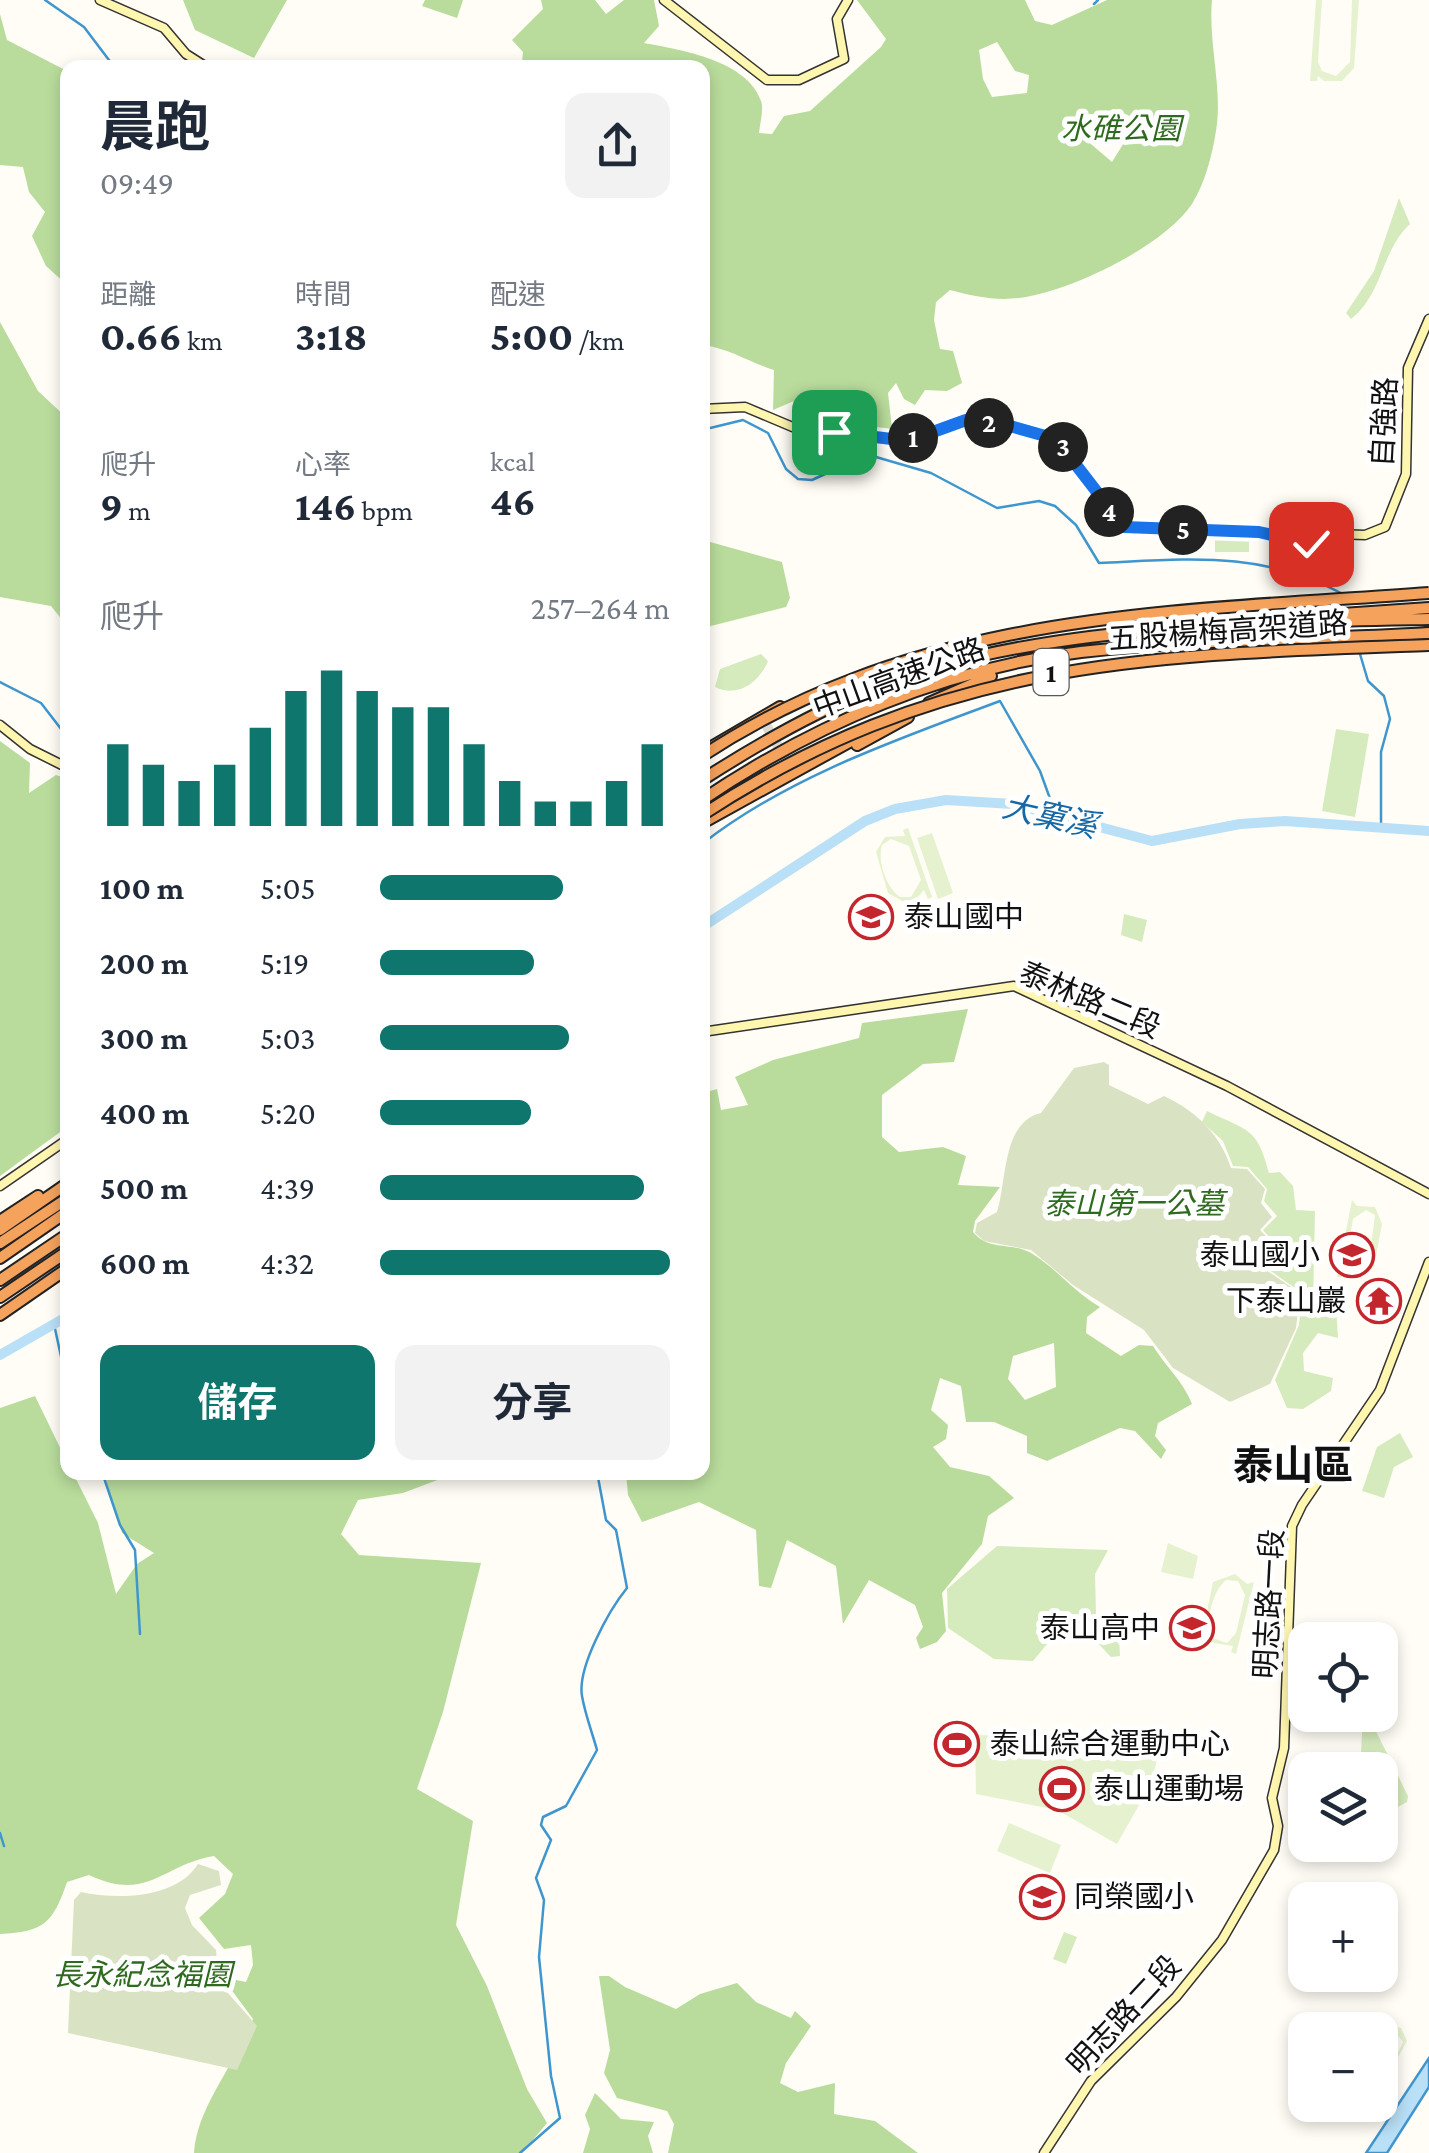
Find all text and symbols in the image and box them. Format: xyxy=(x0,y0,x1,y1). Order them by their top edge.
button: share xyxy=(565,93,670,198)
text: 晨跑 xyxy=(100,97,210,158)
park label: 水碓公園 xyxy=(1061,112,1185,145)
text: 09:49 xyxy=(100,165,174,201)
text: 距離 xyxy=(100,279,156,310)
text: 時間 xyxy=(295,279,351,310)
text: 配速 xyxy=(490,279,546,310)
text: 0.66 xyxy=(100,312,182,359)
text: 3:18 xyxy=(295,312,367,359)
text: 5:00 xyxy=(490,312,573,359)
text: km xyxy=(182,325,223,356)
text: /km xyxy=(573,325,624,356)
street label: 自強路 xyxy=(1365,376,1402,468)
pin xyxy=(792,390,877,475)
pin: 2 xyxy=(964,398,1014,448)
icon: arrive xyxy=(807,405,862,460)
text: 2 xyxy=(982,407,996,438)
pin: 1 xyxy=(888,413,938,463)
text: 1 xyxy=(908,422,918,453)
pin: 3 xyxy=(1038,422,1088,472)
text: 3 xyxy=(1056,431,1070,462)
text: kcal xyxy=(490,446,535,477)
text: 爬升 xyxy=(100,449,156,480)
text: 心率 xyxy=(295,449,351,480)
text: 46 xyxy=(490,477,536,524)
text: 9 xyxy=(100,482,123,529)
text: 146 xyxy=(295,482,356,529)
pin: 4 xyxy=(1084,487,1134,537)
text: m xyxy=(123,495,151,526)
text: bpm xyxy=(356,495,413,526)
text: 4 xyxy=(1101,496,1117,527)
pin xyxy=(1269,502,1354,587)
pin: 5 xyxy=(1158,505,1208,555)
text: 5 xyxy=(1176,514,1190,545)
icon: check xyxy=(1284,517,1339,572)
text: 257–264 m xyxy=(531,590,670,626)
text: 爬升 xyxy=(100,598,164,634)
street label: 五股楊梅高架道路 xyxy=(1107,606,1349,655)
street label: 中山高速公路 xyxy=(809,631,989,724)
road number: 1 xyxy=(1034,649,1068,695)
water label: 大窠溪 xyxy=(999,788,1105,845)
text: 100 m xyxy=(100,870,184,906)
text: 5:05 xyxy=(260,870,316,906)
school or university icon: 泰山國中 xyxy=(848,894,894,940)
place label: 泰山國中 xyxy=(904,900,1024,933)
text: 200 m xyxy=(100,945,188,981)
text: 5:19 xyxy=(260,945,309,981)
street label: 泰林路二段 xyxy=(1015,955,1166,1044)
text: 300 m xyxy=(100,1020,188,1056)
text: 5:03 xyxy=(260,1020,315,1056)
text: 400 m xyxy=(100,1095,189,1131)
text: 5:20 xyxy=(260,1095,316,1131)
text: 500 m xyxy=(100,1170,188,1206)
text: 4:39 xyxy=(260,1170,315,1206)
park label: 泰山第一公墓 xyxy=(1044,1187,1229,1220)
school or university icon: 泰山國小 xyxy=(1329,1232,1375,1278)
place label: 泰山國小 xyxy=(1200,1238,1320,1271)
text: 600 m xyxy=(100,1245,190,1281)
text: 4:32 xyxy=(260,1245,314,1281)
temple icon: 下泰山巖 xyxy=(1356,1278,1402,1324)
place label: 下泰山巖 xyxy=(1226,1284,1346,1317)
button: 儲存 xyxy=(100,1345,375,1460)
button: 分享 xyxy=(395,1345,670,1460)
district label: 泰山區 xyxy=(1233,1443,1353,1488)
street label: 明志路一段 xyxy=(1248,1528,1289,1680)
school or university icon: 泰山高中 xyxy=(1169,1605,1215,1651)
place label: 泰山高中 xyxy=(1040,1611,1160,1644)
map controls xyxy=(1288,1622,1398,2122)
button: locate xyxy=(1288,1622,1398,1732)
sports icon: 泰山綜合運動中心 xyxy=(934,1721,980,1767)
place label: 泰山綜合運動中心 xyxy=(990,1727,1230,1760)
button: layers xyxy=(1288,1752,1398,1862)
sports icon: 泰山運動場 xyxy=(1039,1766,1085,1812)
place label: 泰山運動場 xyxy=(1094,1772,1244,1805)
school or university icon: 同榮國小 xyxy=(1019,1874,1065,1920)
place label: 同榮國小 xyxy=(1074,1880,1194,1913)
button: + xyxy=(1288,1882,1398,1992)
street label: 明志路二段 xyxy=(1060,1949,1187,2081)
park label: 長永紀念福園 xyxy=(52,1958,236,1991)
button: − xyxy=(1288,2012,1398,2122)

